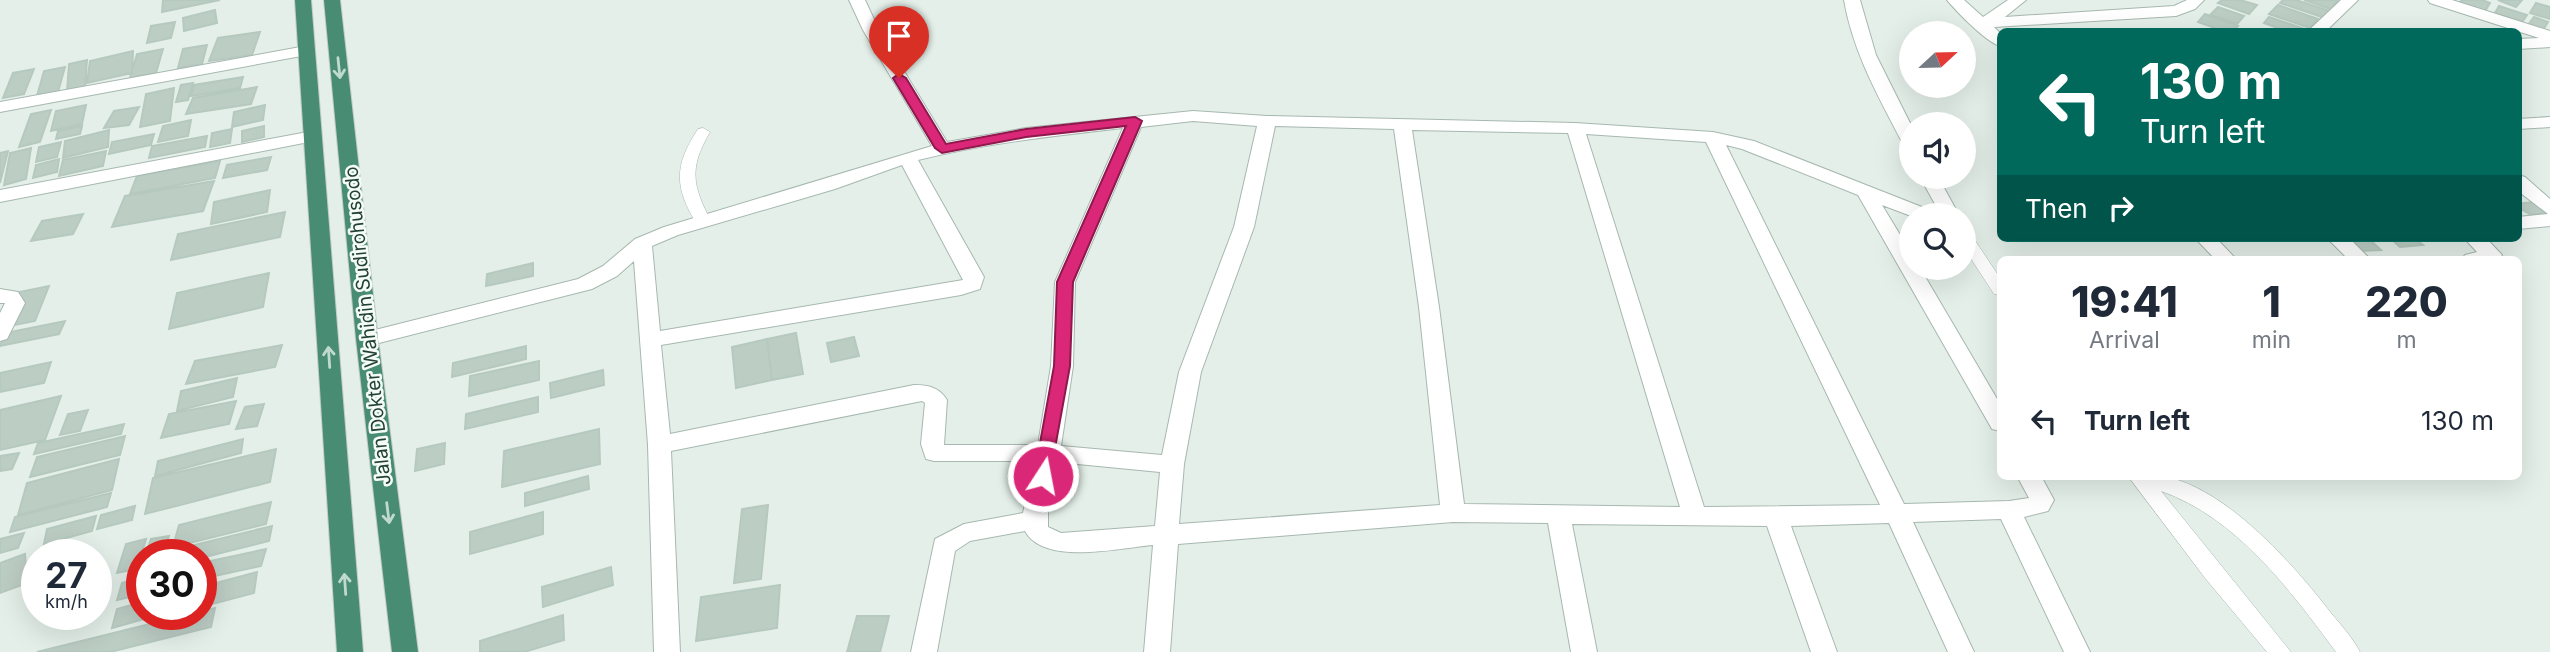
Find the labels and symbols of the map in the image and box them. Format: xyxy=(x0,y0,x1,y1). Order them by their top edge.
pin xyxy=(869,6,929,78)
north arrow xyxy=(1899,21,1976,98)
one-way arrow xyxy=(332,56,345,79)
street label: Jalan Dokter Wahidin Sudirohusodo xyxy=(339,165,396,486)
one-way arrow xyxy=(322,346,335,369)
position arrow xyxy=(1006,439,1080,513)
one-way arrow xyxy=(382,501,395,524)
speed limit sign: 30 xyxy=(126,539,217,630)
one-way arrow xyxy=(338,573,351,596)

